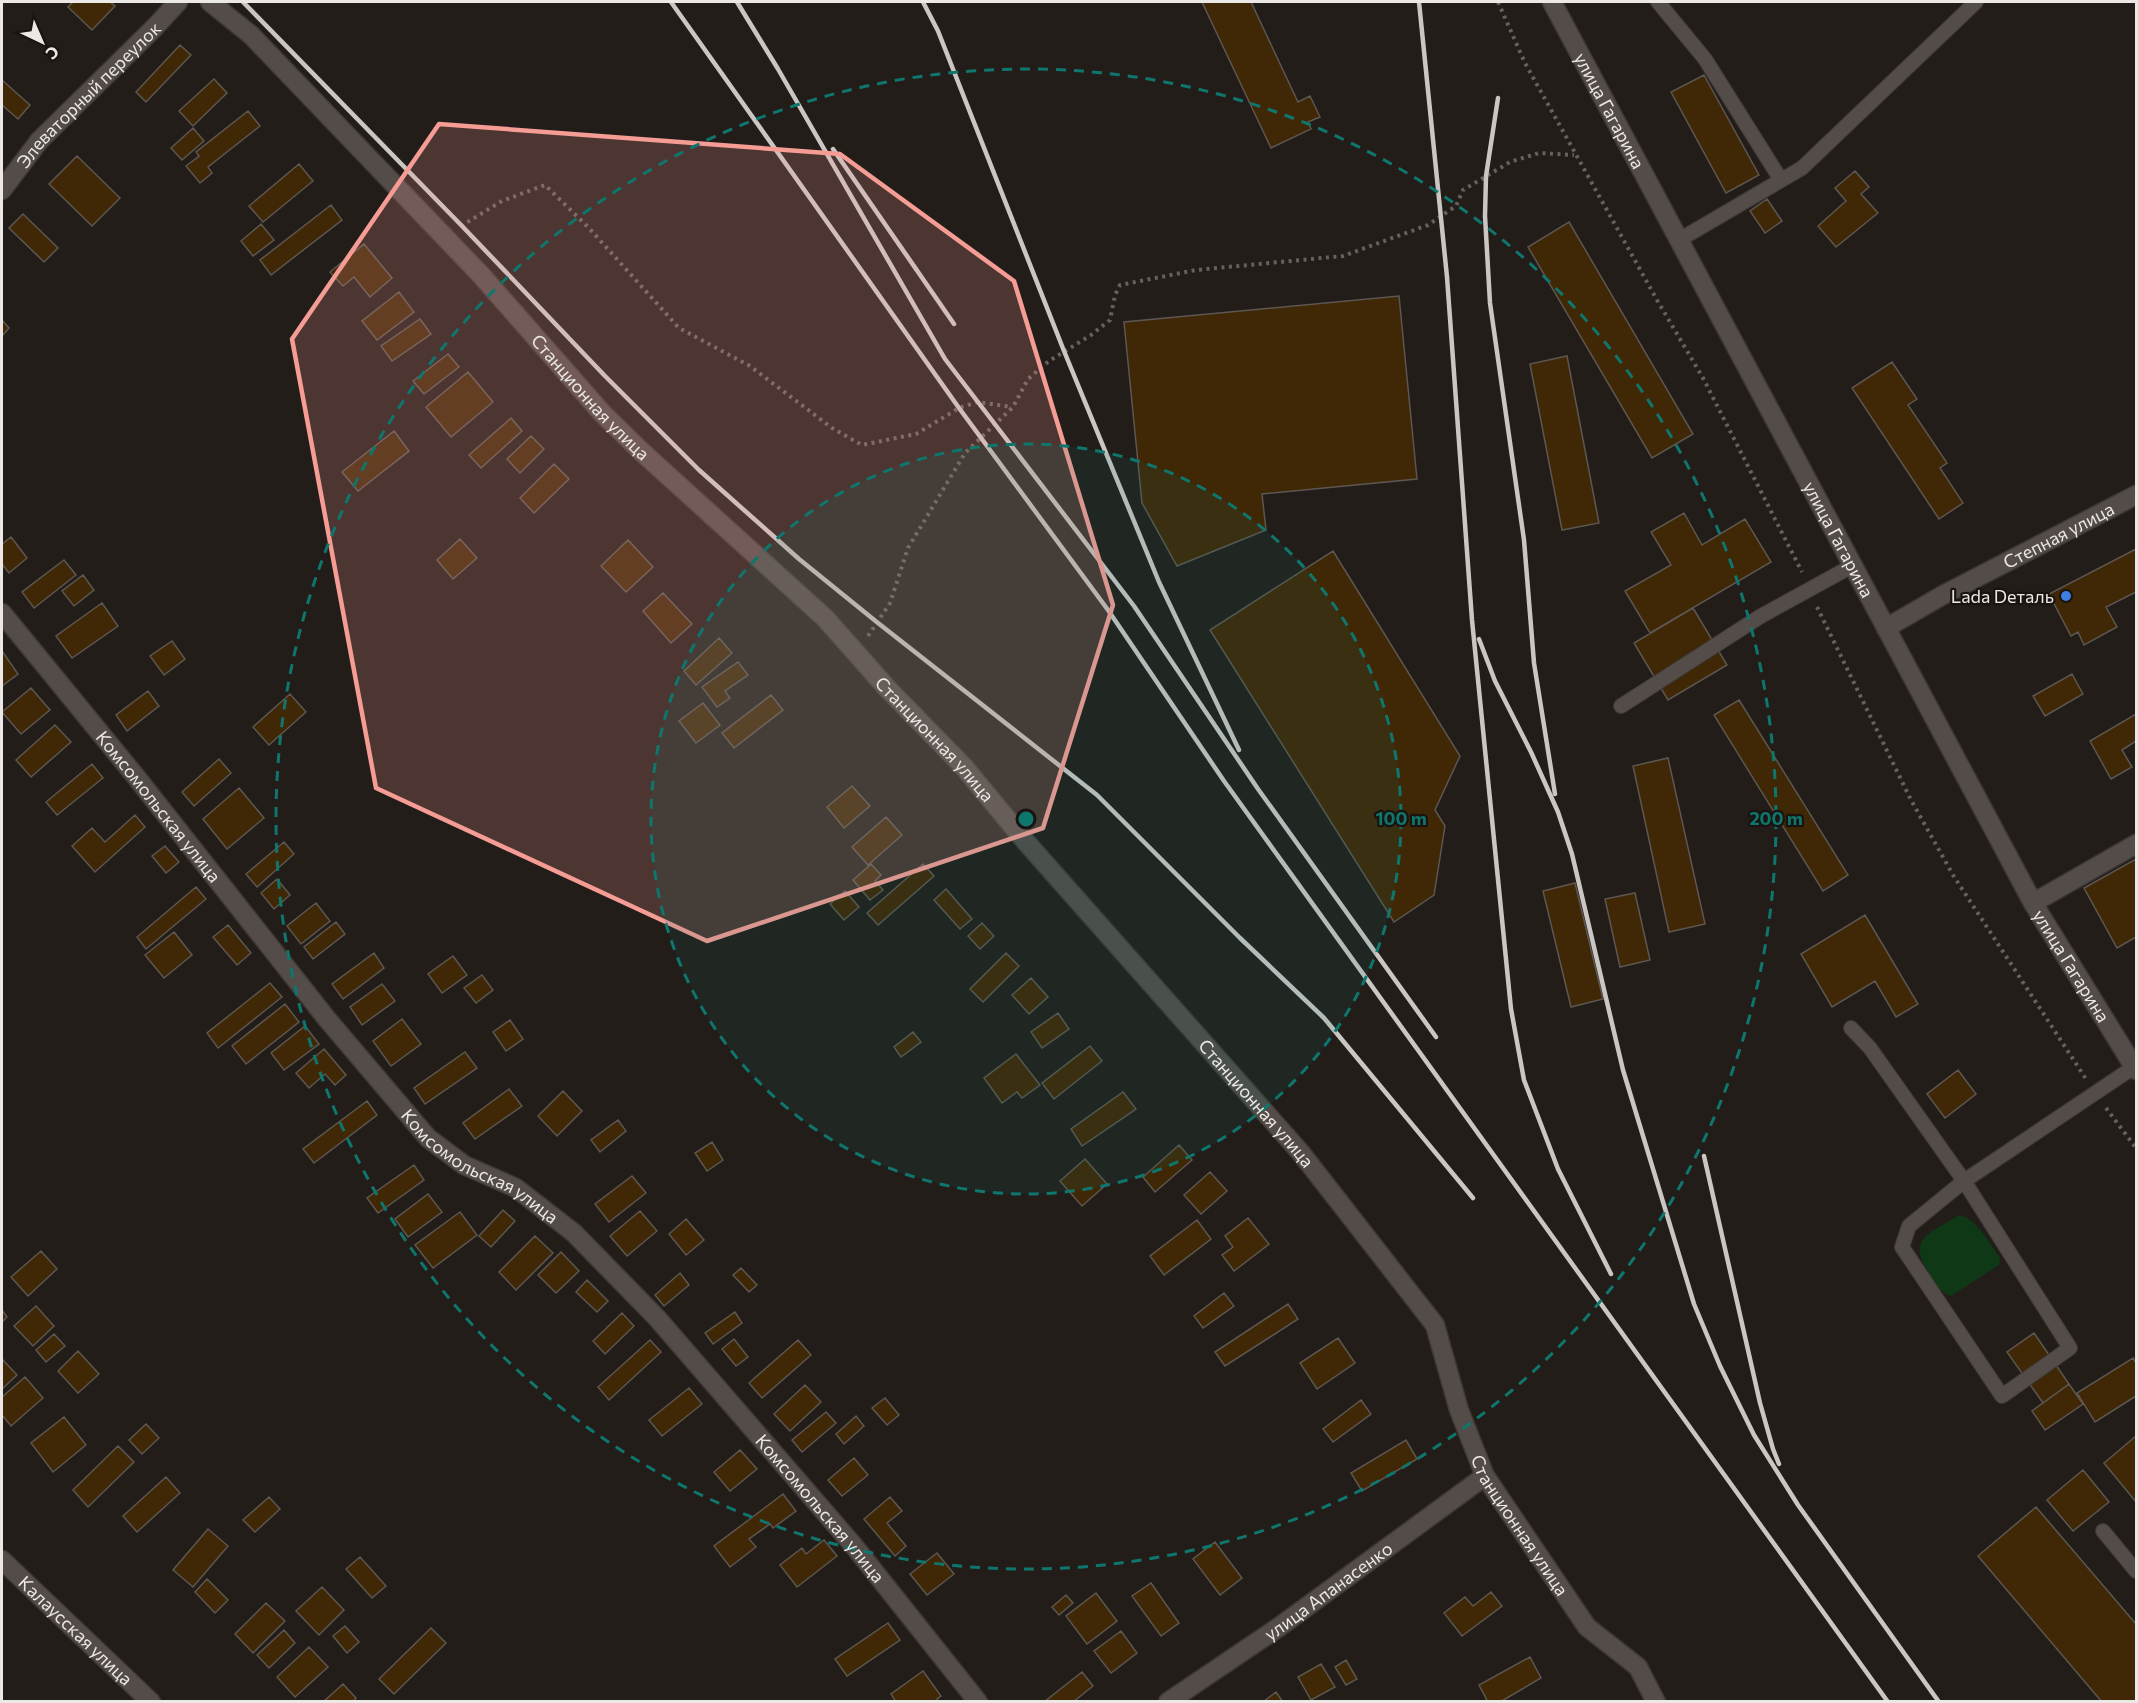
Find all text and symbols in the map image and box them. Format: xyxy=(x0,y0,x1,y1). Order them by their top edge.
north arrow xyxy=(12,12,72,72)
street label: Элеваторный переулок xyxy=(12,17,165,172)
text: С xyxy=(42,43,63,64)
street label: улица Гагарина xyxy=(1570,49,1650,172)
street label: Станционная улица xyxy=(527,329,654,464)
street label: улица Гагарина xyxy=(1799,477,1879,601)
street label: Степная улица xyxy=(1999,497,2118,573)
place label: Lada Dеталь xyxy=(1951,585,2054,607)
marker: Lada Dеталь xyxy=(2059,589,2073,603)
street label: Станционная улица xyxy=(871,672,999,806)
street label: Комсомольская улица xyxy=(92,726,226,887)
text: 100 m xyxy=(1375,807,1427,829)
text: 200 m xyxy=(1749,807,1803,829)
centre of rings xyxy=(1016,809,1036,829)
street label: улица Гагарина xyxy=(2029,905,2115,1026)
street label: Станционная улица xyxy=(1194,1034,1319,1172)
street label: Комсомольская улица xyxy=(397,1104,563,1228)
street label: Комсомольская улица xyxy=(751,1430,890,1587)
street label: Станционная улица xyxy=(1467,1452,1573,1600)
street label: улица Апанасенко xyxy=(1260,1537,1396,1645)
street label: Калаусская улица xyxy=(14,1571,137,1690)

